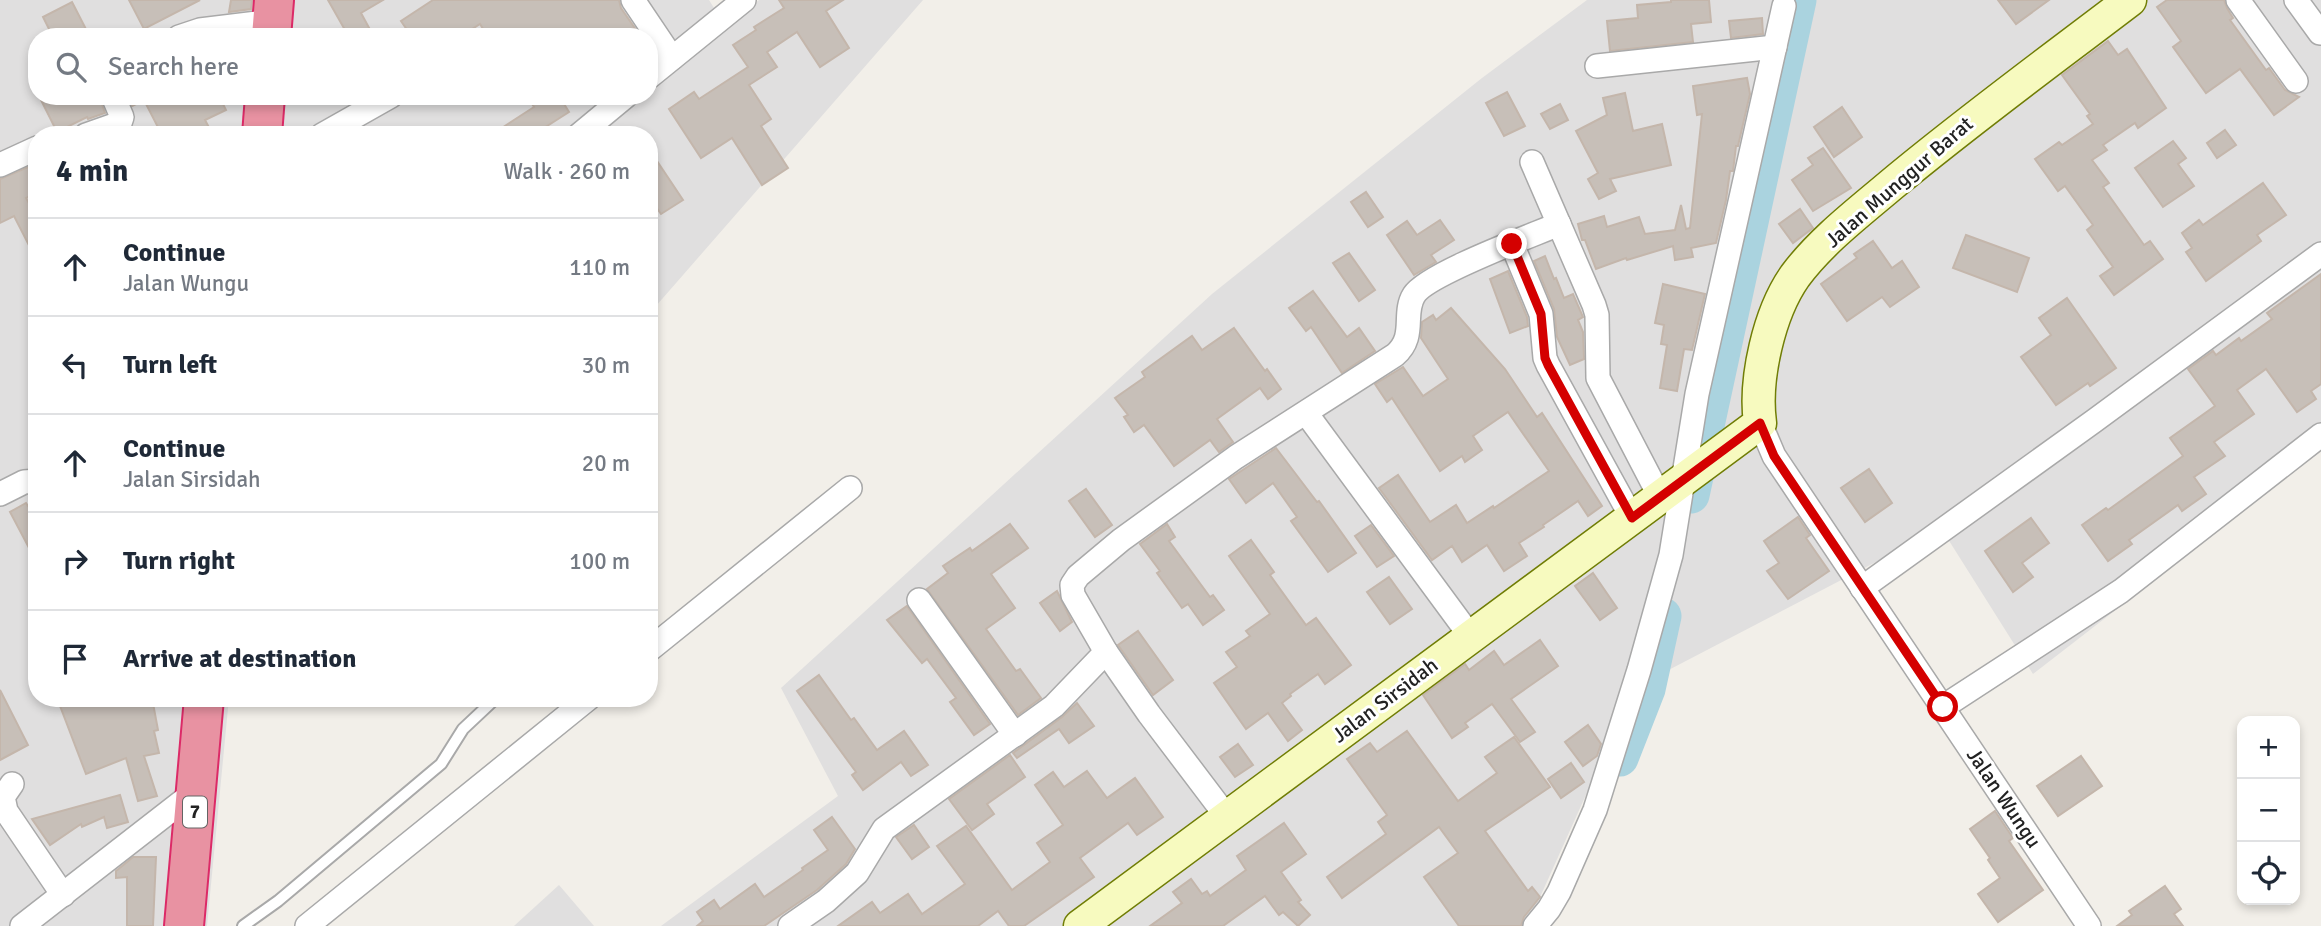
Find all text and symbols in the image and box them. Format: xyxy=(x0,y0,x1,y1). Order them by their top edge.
search box xyxy=(28,28,658,105)
icon: search xyxy=(52,48,90,86)
text: Search here xyxy=(108,51,239,83)
street label: Jalan Munggur Barat xyxy=(1820,111,1978,253)
text: 4 min xyxy=(56,153,128,190)
text: Walk · 260 m xyxy=(504,157,630,186)
route end xyxy=(1496,228,1527,259)
text: Continue xyxy=(123,237,225,269)
icon: ahead xyxy=(56,248,94,286)
text: 110 m xyxy=(569,253,630,282)
text: Jalan Wungu xyxy=(123,269,249,298)
icon: left xyxy=(56,346,94,384)
text: Turn left xyxy=(123,349,217,381)
text: 30 m xyxy=(582,351,630,380)
text: Continue xyxy=(123,433,225,465)
icon: ahead xyxy=(56,444,94,482)
text: 20 m xyxy=(582,449,630,478)
text: Jalan Sirsidah xyxy=(123,465,261,494)
icon: right xyxy=(56,542,94,580)
text: Turn right xyxy=(123,545,235,577)
text: 100 m xyxy=(569,547,630,576)
icon: arrive xyxy=(56,640,94,678)
text: Arrive at destination xyxy=(123,643,356,675)
street label: Jalan Sirsidah xyxy=(1327,652,1443,748)
route start xyxy=(1927,691,1958,722)
map controls xyxy=(2237,716,2300,905)
button: + xyxy=(2237,716,2300,779)
street label: Jalan Wungu xyxy=(1961,743,2047,853)
button: − xyxy=(2237,779,2300,842)
road number: 7 xyxy=(183,796,207,828)
button: locate xyxy=(2237,842,2300,905)

